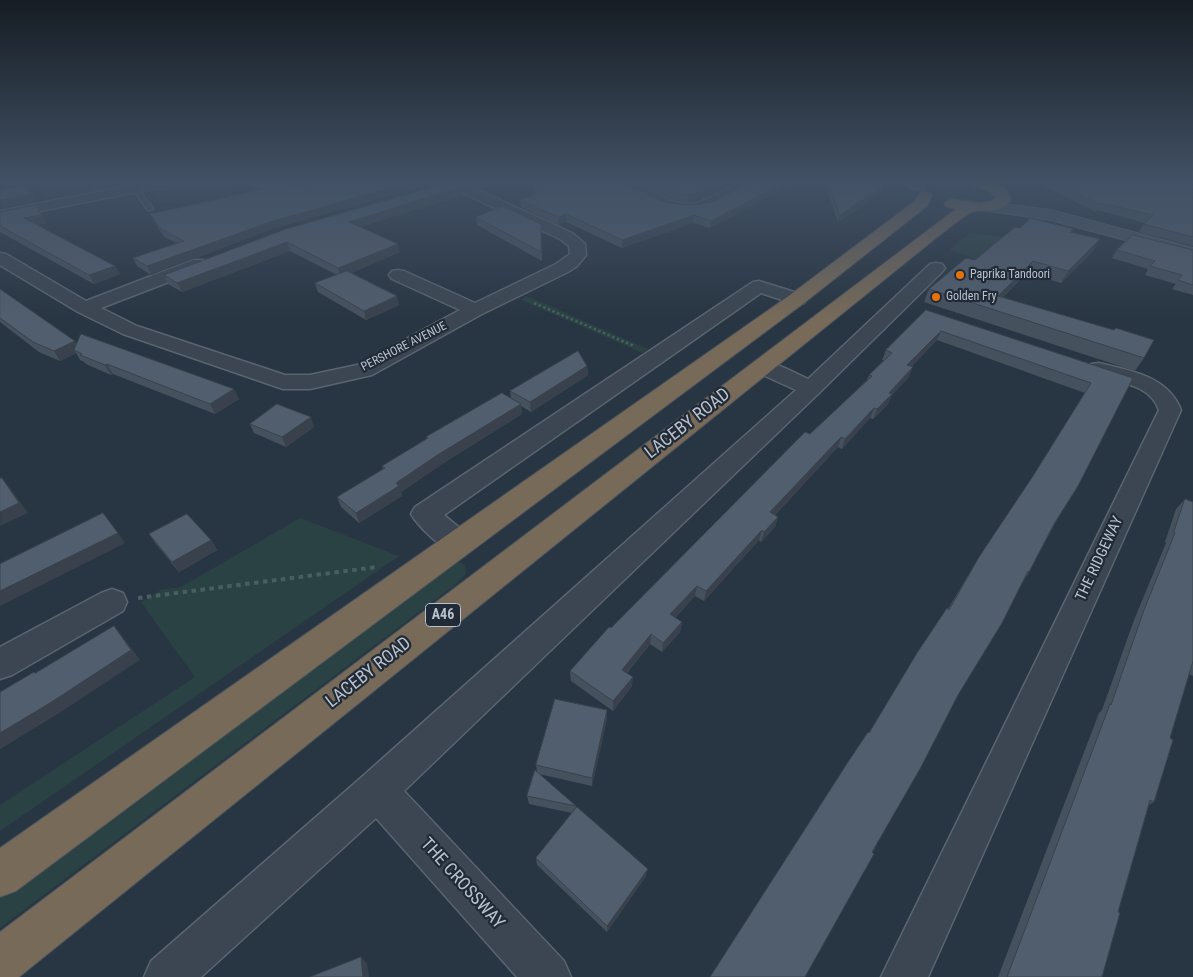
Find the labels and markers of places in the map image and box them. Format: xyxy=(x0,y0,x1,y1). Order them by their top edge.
place label: Paprika Tandoori xyxy=(970,268,1050,282)
marker: Paprika Tandoori xyxy=(954,269,966,281)
place label: Golden Fry xyxy=(946,290,996,304)
marker: Golden Fry xyxy=(930,291,942,303)

